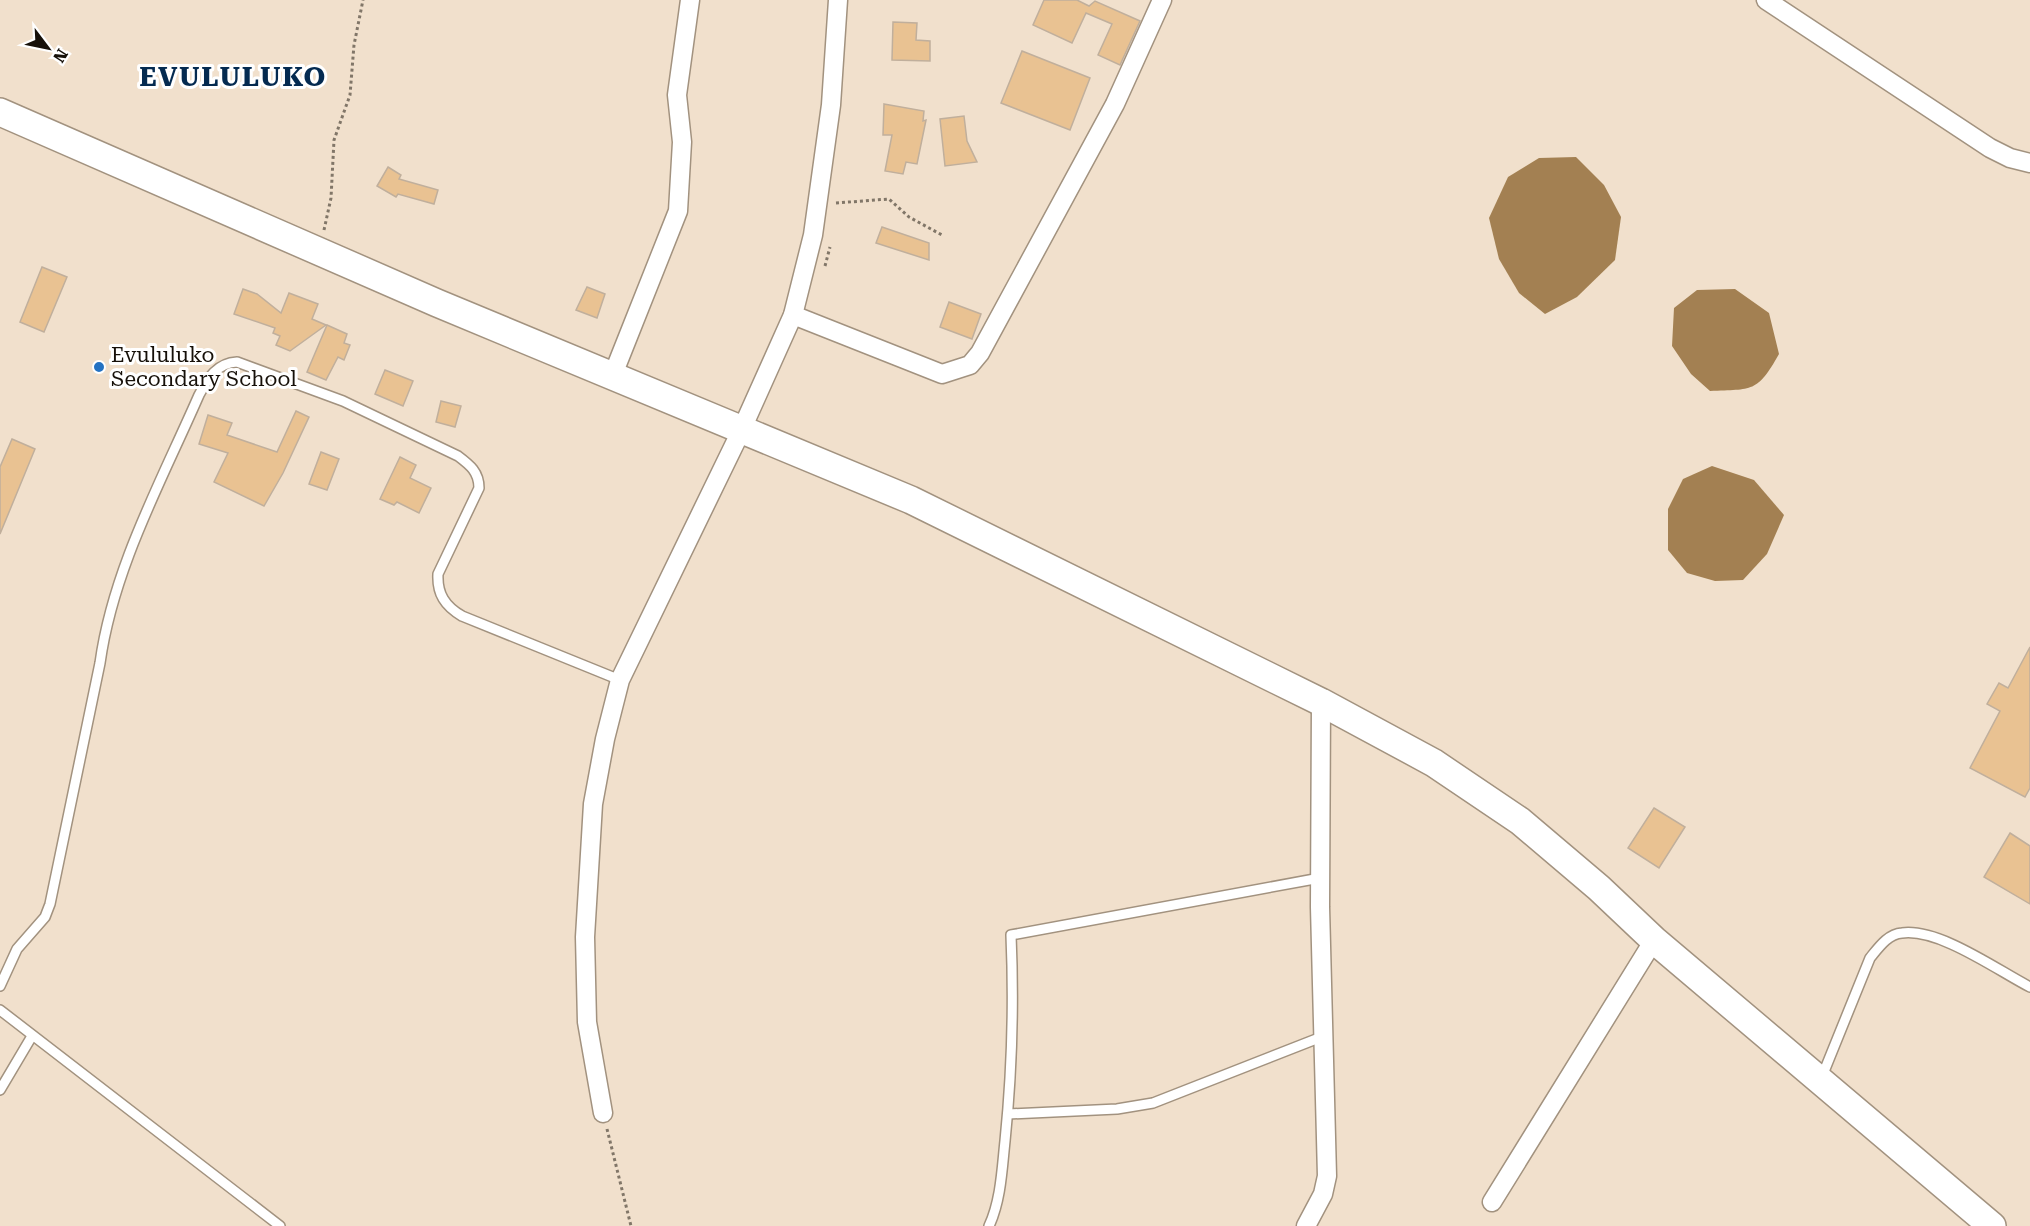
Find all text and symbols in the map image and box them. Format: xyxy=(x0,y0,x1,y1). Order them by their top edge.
north arrow xyxy=(18,18,78,78)
text: N xyxy=(49,45,72,66)
district label: EVULULUKO xyxy=(139,61,327,93)
place label: Evululuko Secondary School xyxy=(111,343,297,391)
marker: Evululuko Secondary School xyxy=(92,360,106,374)

